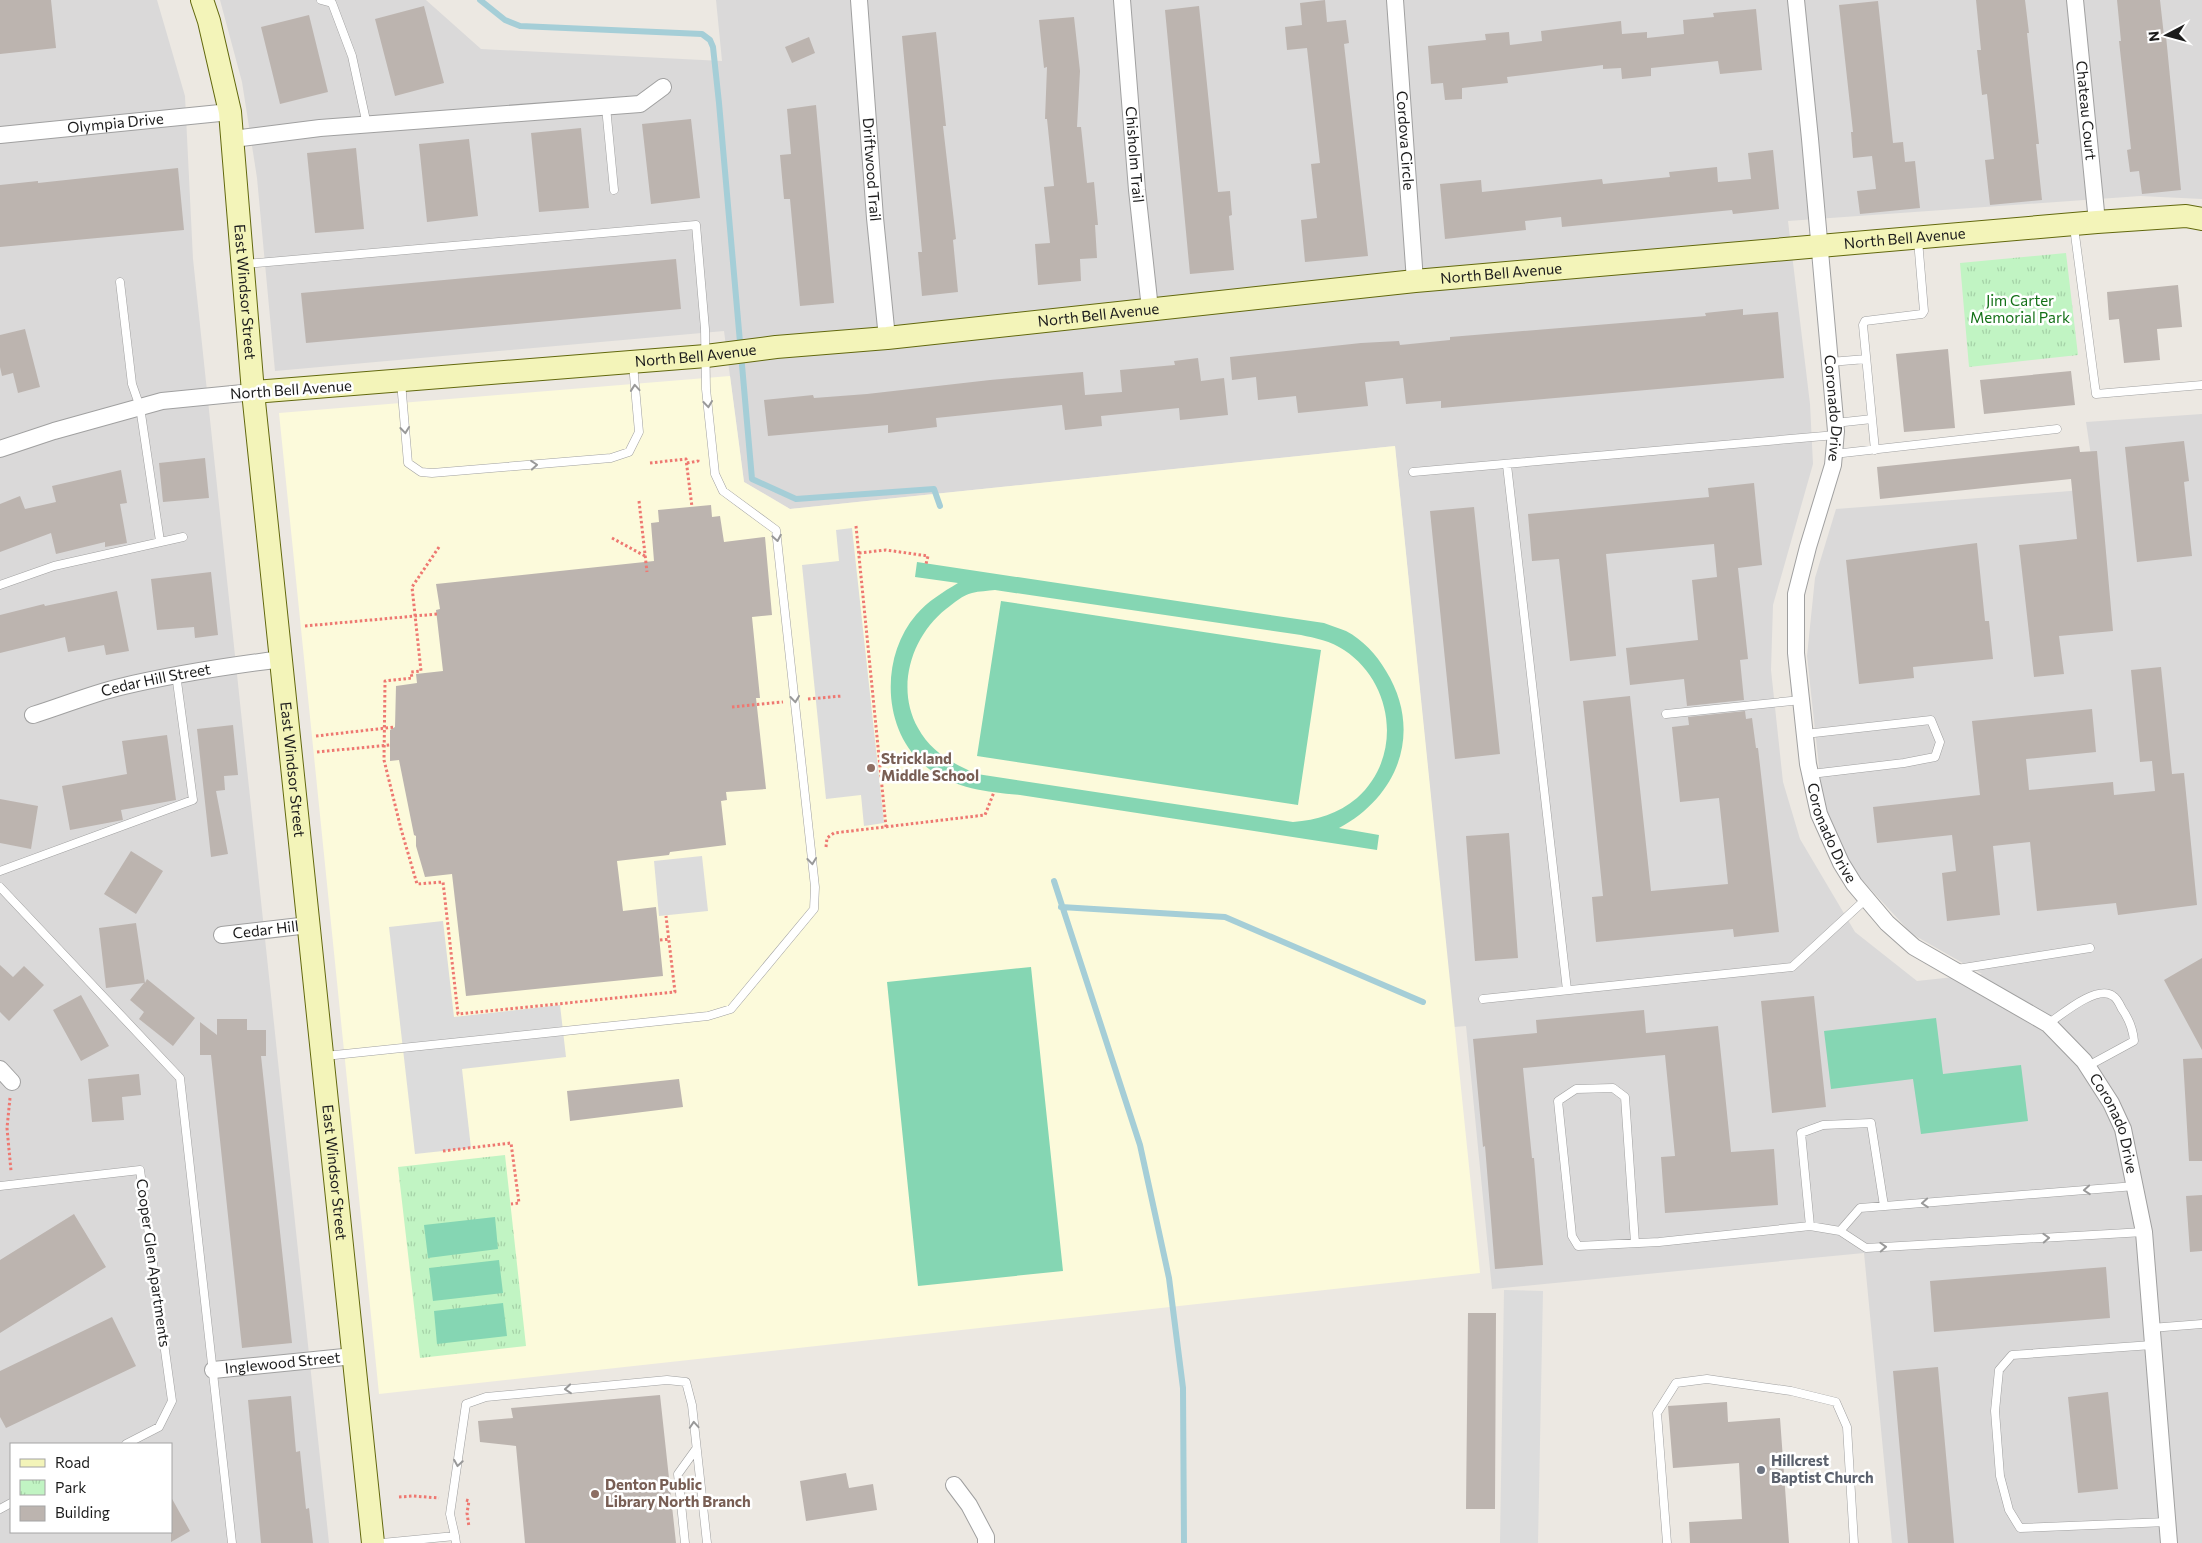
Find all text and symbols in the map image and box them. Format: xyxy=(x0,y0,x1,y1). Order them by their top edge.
north arrow xyxy=(2142,10,2192,60)
text: N xyxy=(2145,30,2163,43)
street label: Chateau Court xyxy=(2073,60,2101,161)
street label: Cordova Circle xyxy=(1393,90,1419,191)
street label: Chisholm Trail xyxy=(1122,106,1148,204)
street label: Olympia Drive xyxy=(66,109,164,136)
street label: Driftwood Trail xyxy=(860,117,885,222)
street label: East Windsor Street xyxy=(231,223,260,360)
street label: North Bell Avenue xyxy=(1843,223,1966,252)
street label: North Bell Avenue xyxy=(1440,258,1563,287)
park label: Jim Carter Memorial Park xyxy=(1970,291,2070,326)
street label: North Bell Avenue xyxy=(1037,299,1160,330)
street label: North Bell Avenue xyxy=(634,340,757,370)
street label: Coronado Drive xyxy=(1821,354,1846,463)
street label: North Bell Avenue xyxy=(229,376,352,402)
one-way arrow xyxy=(629,384,640,392)
one-way arrow xyxy=(702,401,713,409)
one-way arrow xyxy=(399,427,410,435)
one-way arrow xyxy=(531,460,539,471)
one-way arrow xyxy=(771,533,781,542)
street label: Cedar Hill Street xyxy=(99,659,212,700)
one-way arrow xyxy=(789,695,800,703)
street label: East Windsor Street xyxy=(277,701,309,838)
place label: Strickland Middle School xyxy=(881,749,979,784)
marker: Strickland Middle School xyxy=(865,762,877,774)
street label: Coronado Drive xyxy=(1804,781,1861,886)
one-way arrow xyxy=(806,857,817,865)
street label: Cedar Hill xyxy=(232,916,300,942)
street label: Coronado Drive xyxy=(2086,1069,2142,1175)
street label: East Windsor Street xyxy=(319,1104,351,1241)
street label: Cooper Glen Apartments xyxy=(133,1178,175,1348)
one-way arrow xyxy=(2083,1184,2091,1195)
one-way arrow xyxy=(1921,1197,1929,1208)
one-way arrow xyxy=(2042,1233,2050,1244)
one-way arrow xyxy=(1880,1242,1888,1253)
street label: Inglewood Street xyxy=(224,1347,341,1377)
one-way arrow xyxy=(564,1383,572,1394)
one-way arrow xyxy=(688,1421,699,1429)
legend xyxy=(10,1443,172,1533)
place label: Hillcrest Baptist Church xyxy=(1771,1451,1874,1486)
text: Road xyxy=(55,1453,90,1471)
one-way arrow xyxy=(453,1458,463,1467)
marker: Hillcrest Baptist Church xyxy=(1755,1464,1767,1476)
place label: Denton Public Library North Branch xyxy=(605,1475,751,1510)
text: Park xyxy=(55,1478,86,1496)
marker: Denton Public Library North Branch xyxy=(589,1488,601,1500)
text: Building xyxy=(55,1503,110,1521)

